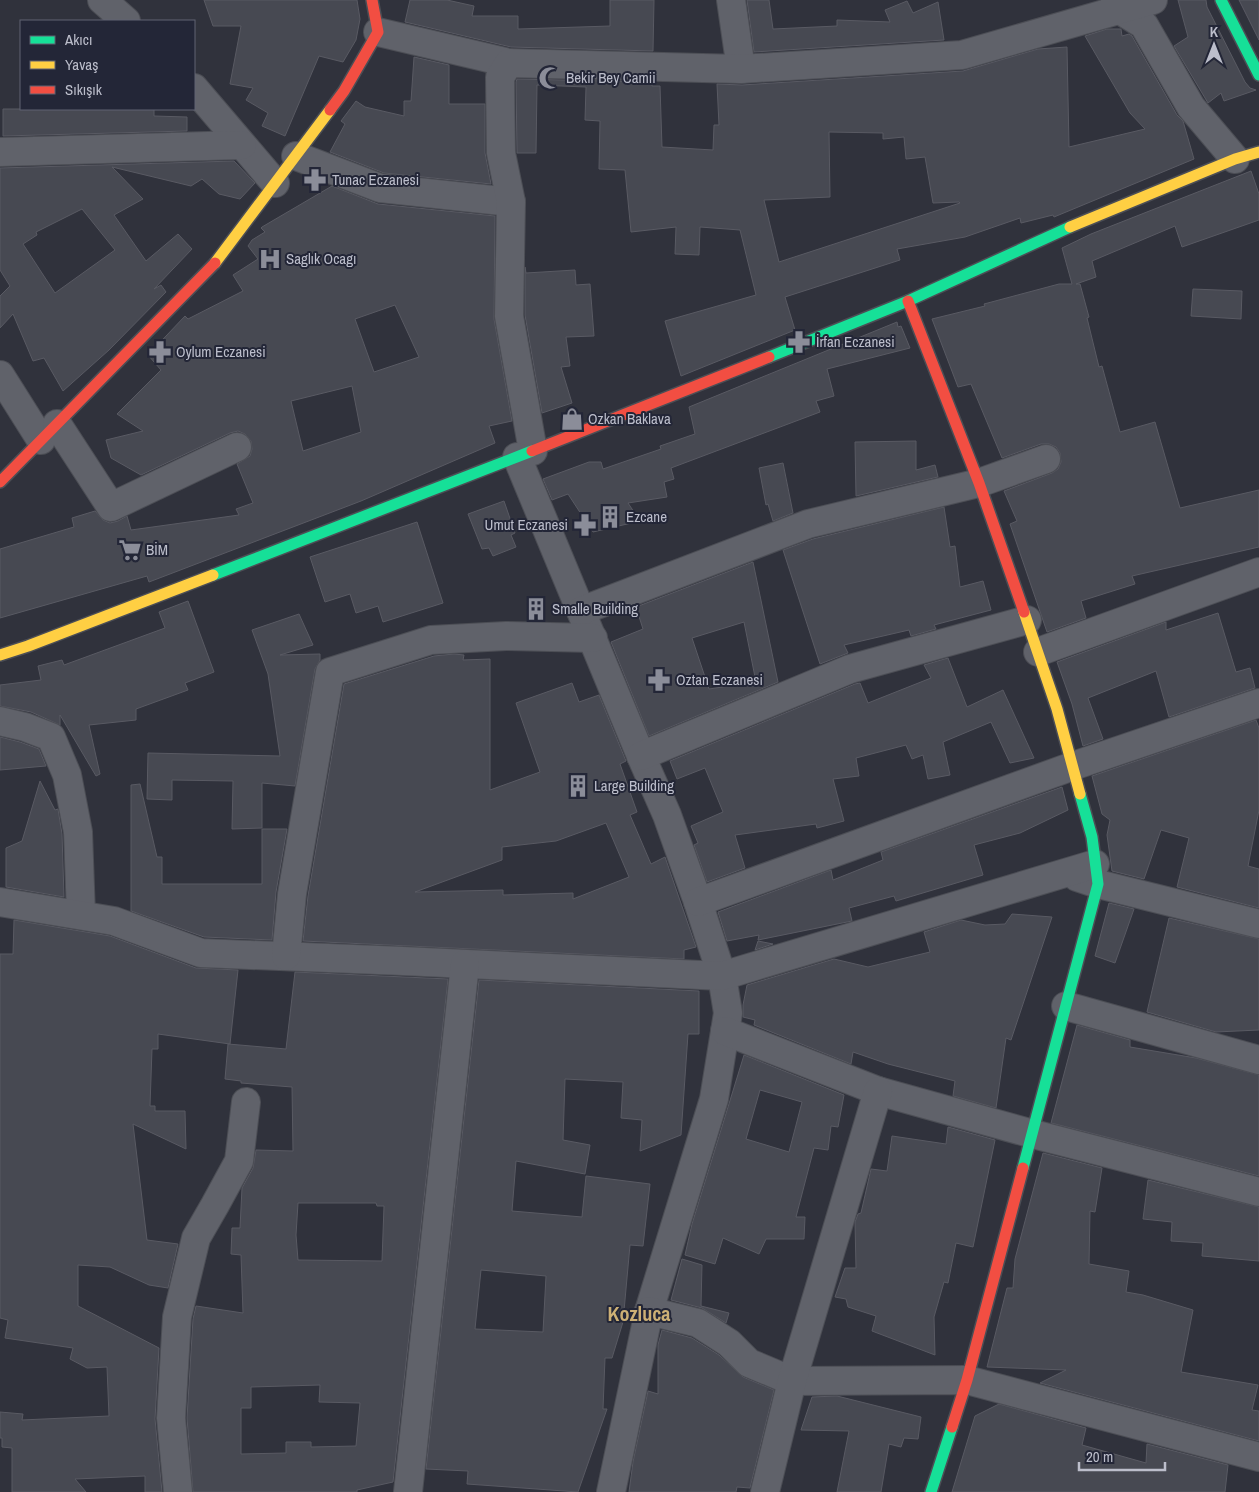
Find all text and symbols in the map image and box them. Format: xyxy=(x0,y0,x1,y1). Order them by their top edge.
legend xyxy=(20,20,195,110)
north arrow xyxy=(1189,20,1239,70)
text: K xyxy=(1210,23,1219,41)
text: Akıcı xyxy=(64,29,92,50)
text: Yavaş xyxy=(65,54,98,75)
mosque icon: Bekir Bey Camii xyxy=(537,65,563,91)
place label: Bekir Bey Camii xyxy=(566,67,656,88)
text: Sıkışık xyxy=(65,79,103,100)
pharmacy icon: Tunac Eczanesi xyxy=(302,167,328,193)
place label: Tunac Eczanesi xyxy=(332,169,419,190)
hospital icon: Saglık Ocagı xyxy=(257,246,283,272)
place label: Saglık Ocagı xyxy=(286,248,356,269)
pharmacy icon: İrfan Eczanesi xyxy=(786,329,812,355)
place label: İrfan Eczanesi xyxy=(816,331,895,352)
pharmacy icon: Oylum Eczanesi xyxy=(147,339,173,365)
place label: Oylum Eczanesi xyxy=(176,341,266,362)
shop icon: Ozkan Baklava xyxy=(559,406,585,432)
place label: Ozkan Baklava xyxy=(588,408,671,429)
building icon: Ezcane xyxy=(597,504,623,530)
place label: Ezcane xyxy=(626,506,667,527)
pharmacy icon: Umut Eczanesi xyxy=(572,512,598,538)
place label: Umut Eczanesi xyxy=(485,514,568,535)
supermarket icon: BİM xyxy=(117,537,143,563)
place label: BİM xyxy=(146,539,168,560)
building icon: Smalle Building xyxy=(523,596,549,622)
place label: Smalle Building xyxy=(552,598,638,619)
pharmacy icon: Oztan Eczanesi xyxy=(646,667,672,693)
place label: Oztan Eczanesi xyxy=(676,669,763,690)
building icon: Large Building xyxy=(565,773,591,799)
place label: Large Building xyxy=(594,775,674,796)
district label: Kozluca xyxy=(608,1300,670,1327)
scale bar xyxy=(1079,1440,1165,1472)
text: 20 m xyxy=(1086,1446,1113,1467)

